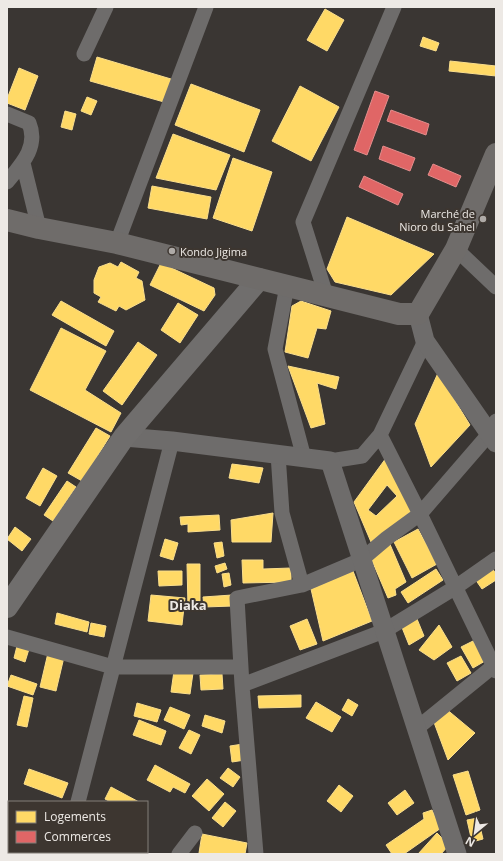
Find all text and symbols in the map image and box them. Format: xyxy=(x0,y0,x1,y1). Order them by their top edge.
place label: Marché de Nioro du Sahel xyxy=(399,206,475,234)
marker: Marché de Nioro du Sahel xyxy=(478,214,488,224)
place label: Kondo Jigima xyxy=(180,244,247,259)
marker: Kondo Jigima xyxy=(167,246,177,256)
district label: Diaka xyxy=(169,596,207,614)
legend xyxy=(8,801,148,853)
text: Logements xyxy=(44,808,106,825)
north arrow xyxy=(455,813,495,853)
text: Commerces xyxy=(44,828,111,845)
text: N xyxy=(462,833,477,851)

